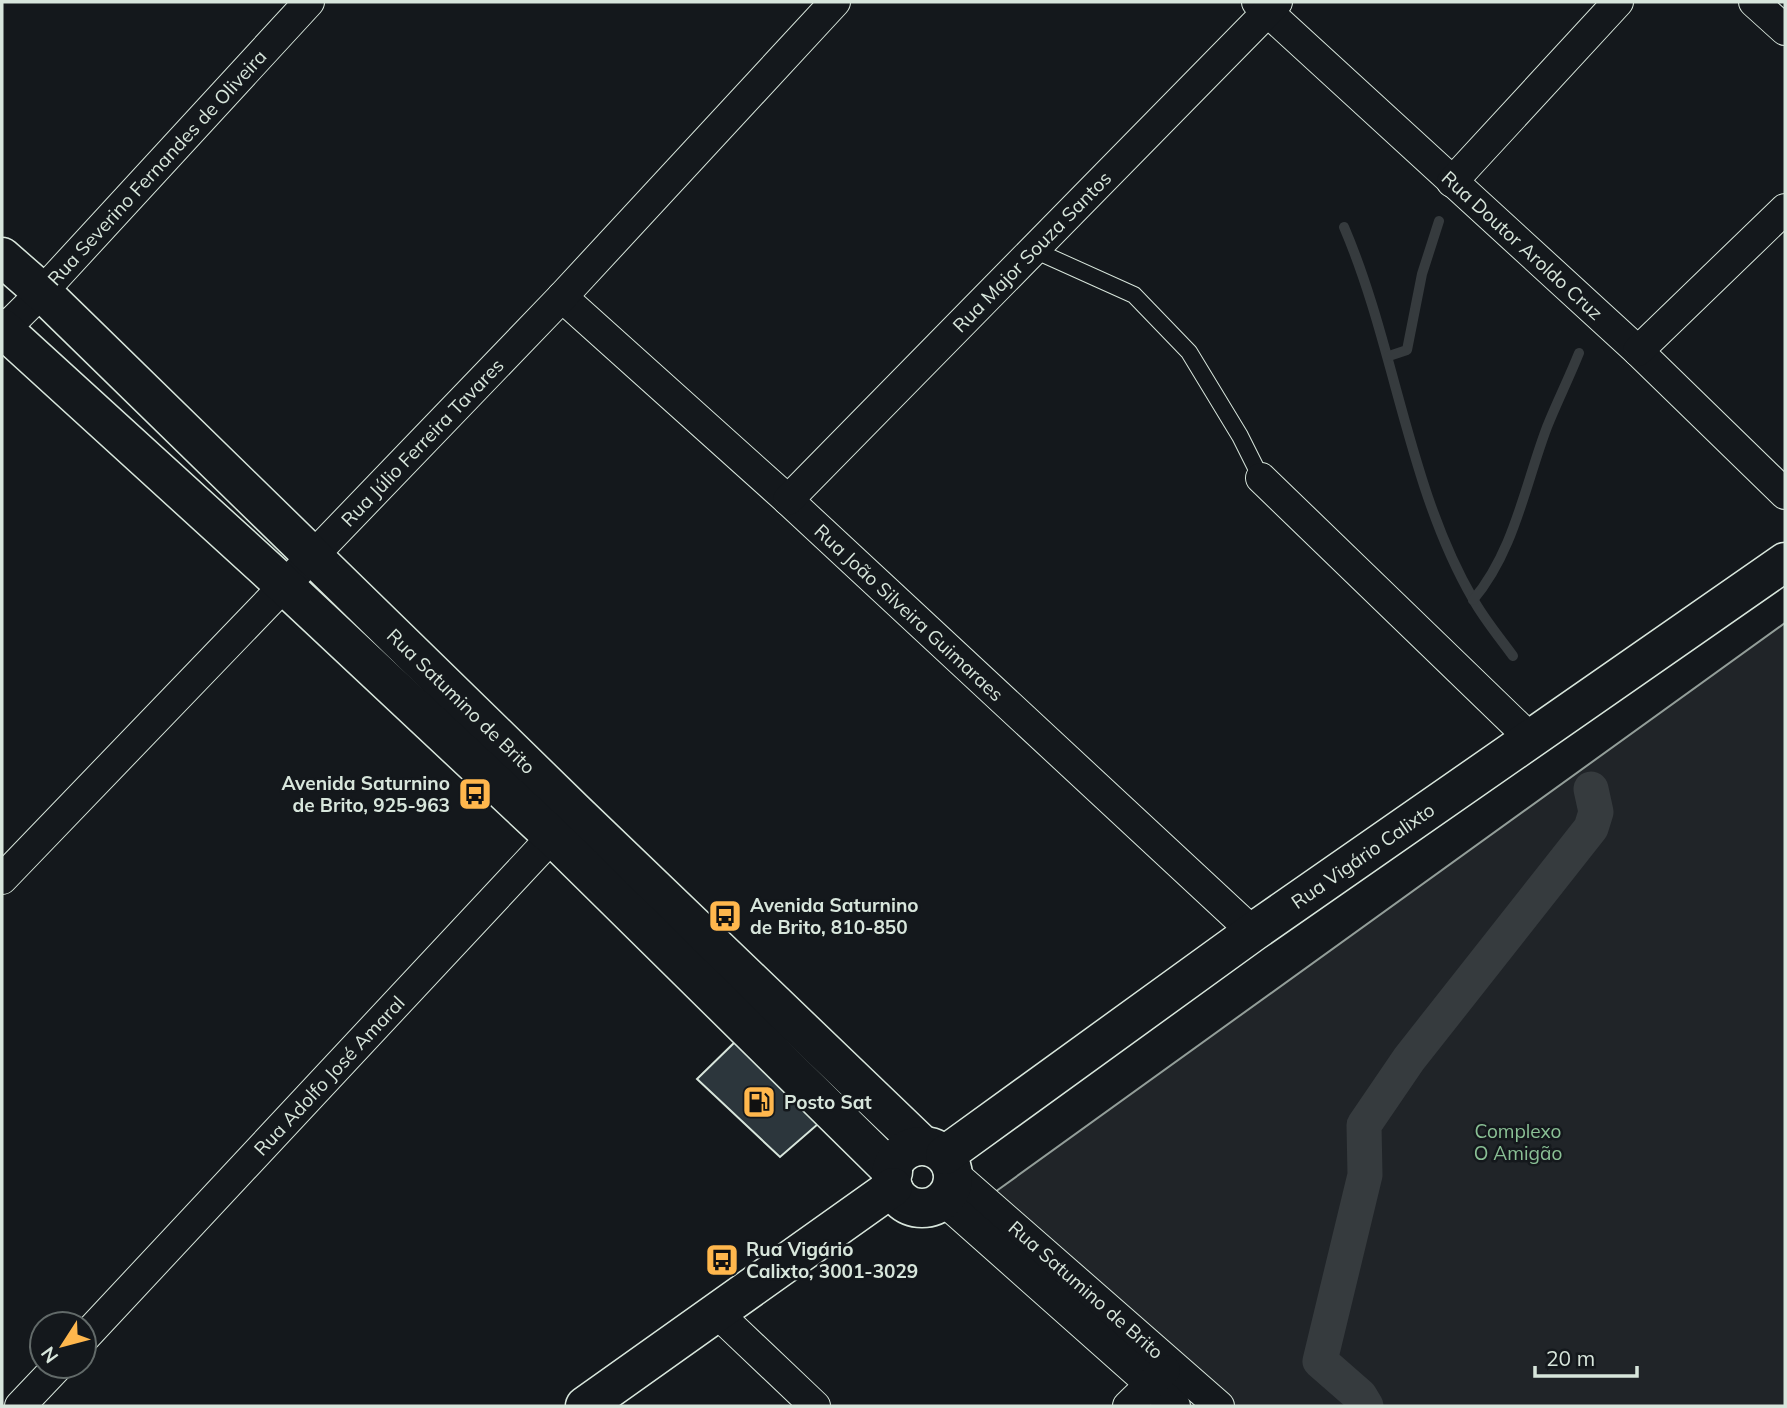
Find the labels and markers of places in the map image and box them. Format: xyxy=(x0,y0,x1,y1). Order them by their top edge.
place label: Avenida Saturnino de Brito, 925-963 xyxy=(281,771,450,817)
bus stop icon: Avenida Saturnino de Brito, 925-963 xyxy=(456,775,494,813)
place label: Avenida Saturnino de Brito, 810-850 xyxy=(750,893,919,939)
bus stop icon: Avenida Saturnino de Brito, 810-850 xyxy=(706,897,744,935)
fuel station icon: Posto Sat xyxy=(740,1083,778,1121)
place label: Posto Sat xyxy=(784,1090,872,1114)
place label: Rua Vigário Calixto, 3001-3029 xyxy=(746,1237,918,1283)
bus stop icon: Rua Vigário Calixto, 3001-3029 xyxy=(703,1241,741,1279)

